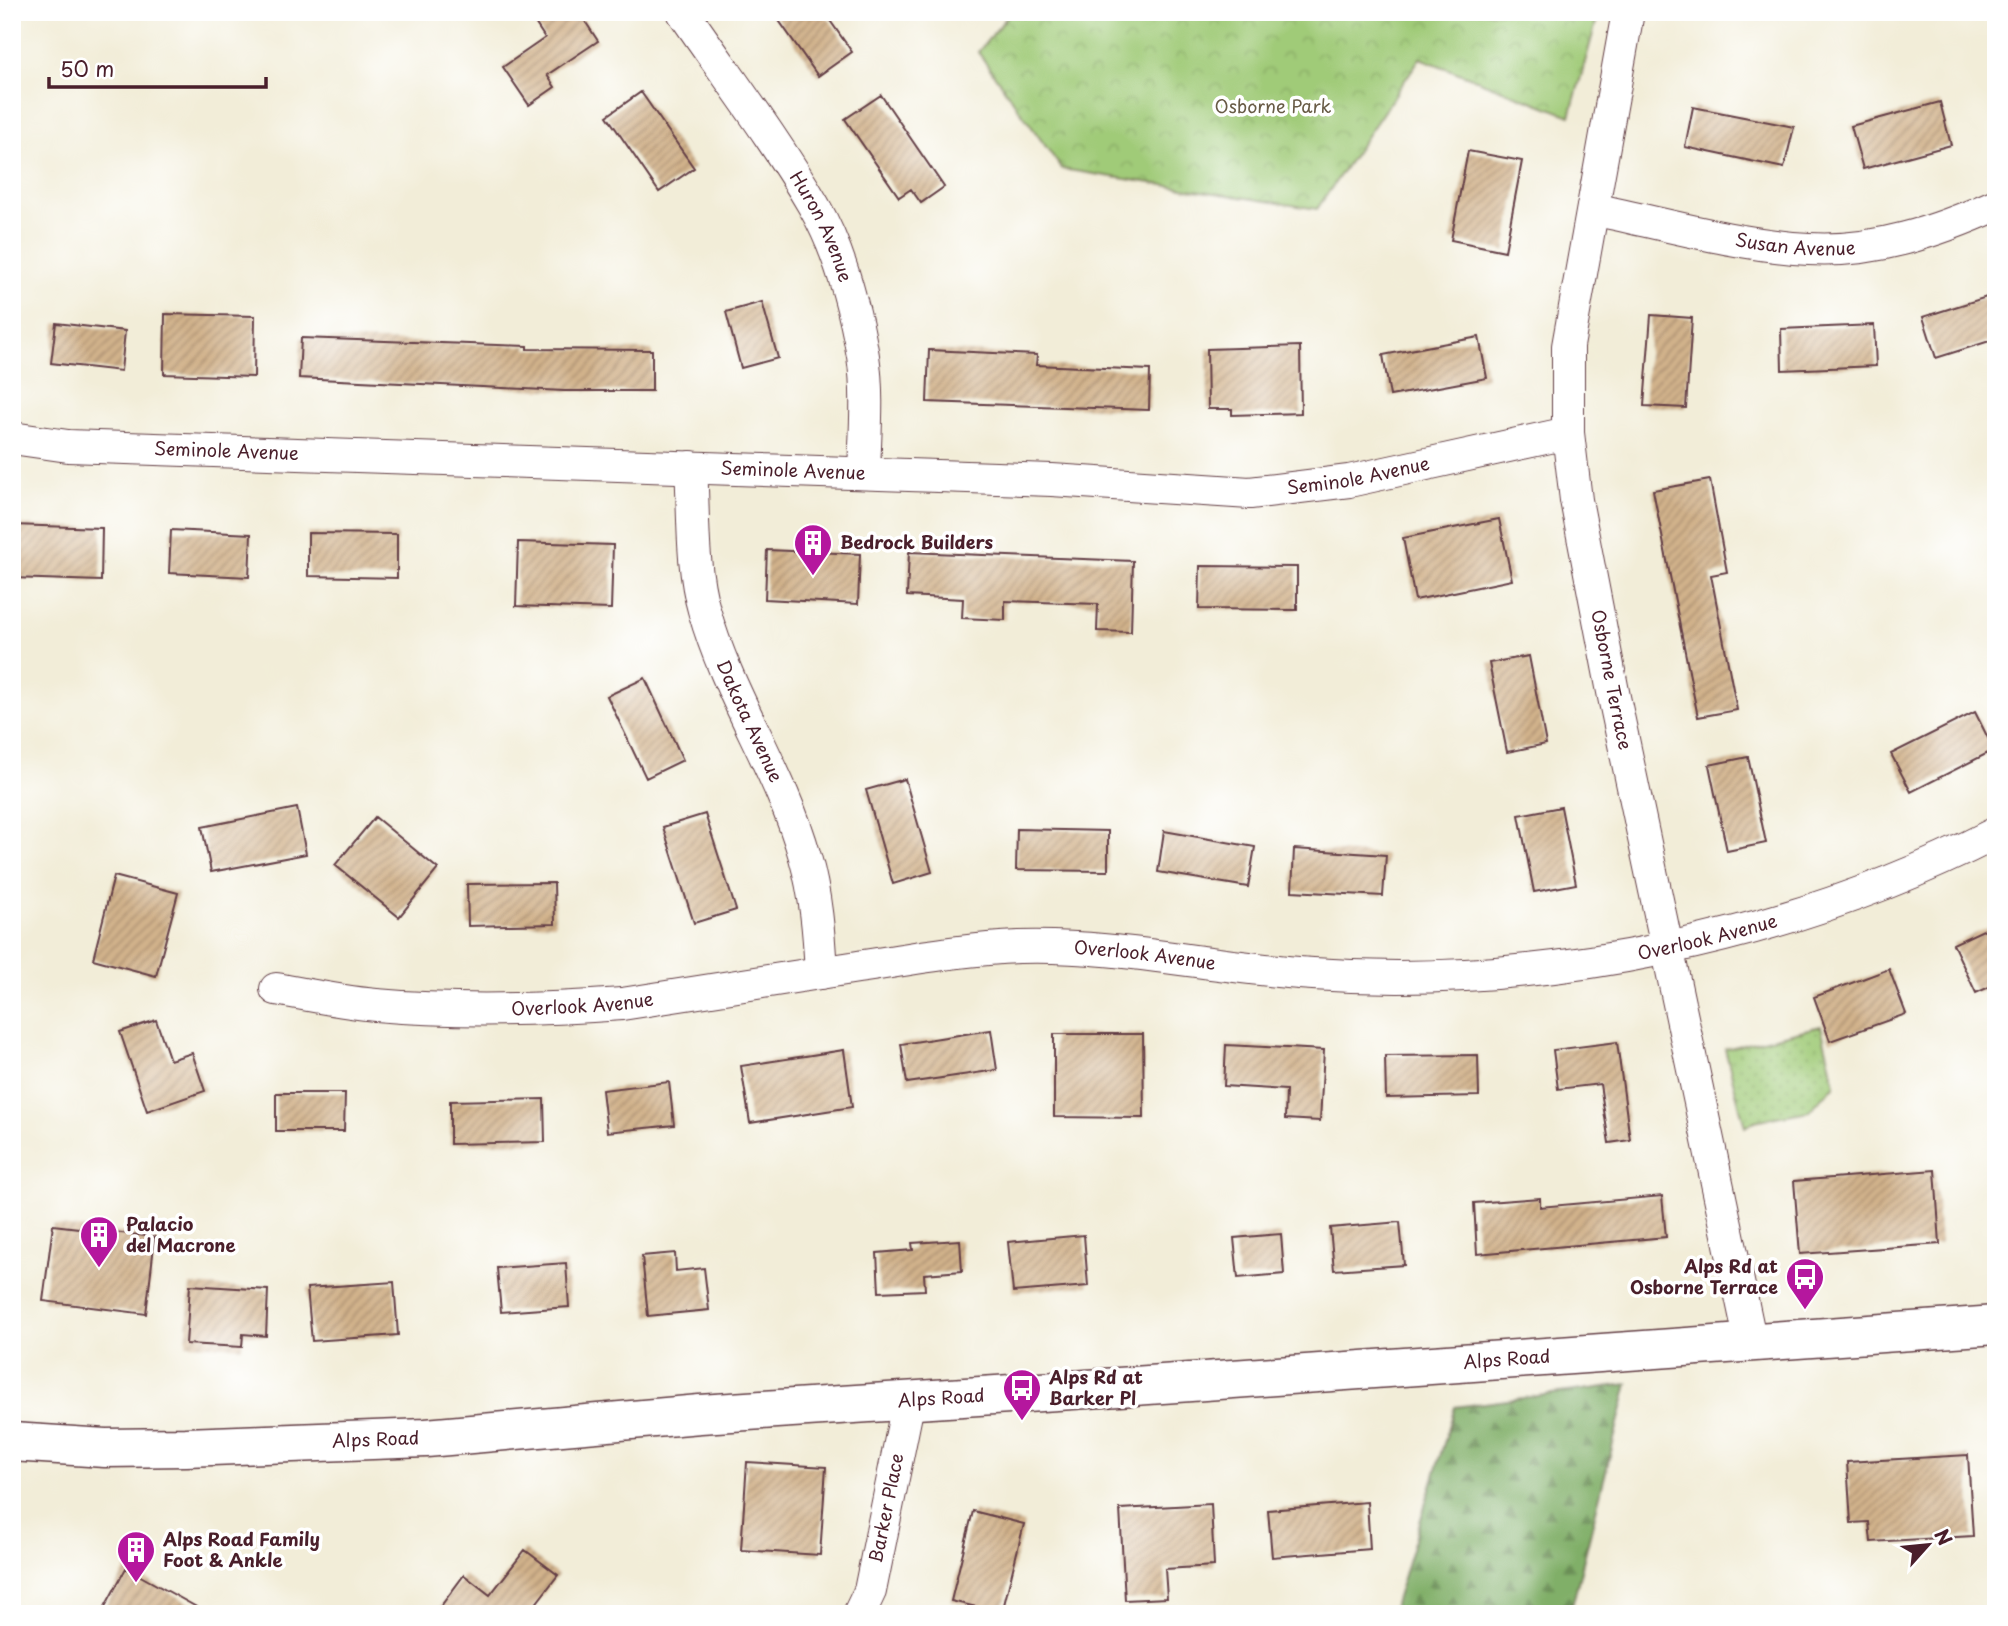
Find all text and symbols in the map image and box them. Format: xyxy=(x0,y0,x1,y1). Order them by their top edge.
scale bar xyxy=(49,46,266,90)
text: 50 m xyxy=(60,52,114,84)
park label: Osborne Park xyxy=(1214,92,1332,119)
street label: Huron Avenue xyxy=(784,165,860,285)
street label: Susan Avenue xyxy=(1733,225,1857,262)
street label: Seminole Avenue xyxy=(153,434,299,466)
street label: Seminole Avenue xyxy=(1285,449,1432,500)
street label: Seminole Avenue xyxy=(720,454,866,486)
building icon: Bedrock Builders xyxy=(792,522,834,577)
place label: Bedrock Builders xyxy=(840,528,993,555)
street label: Osborne Terrace xyxy=(1585,607,1640,752)
street label: Dakota Avenue xyxy=(711,655,791,786)
street label: Overlook Avenue xyxy=(1635,906,1780,966)
street label: Overlook Avenue xyxy=(1073,933,1218,976)
street label: Overlook Avenue xyxy=(511,984,655,1021)
place label: Palacio del Macrone xyxy=(126,1210,236,1258)
building icon: Palacio del Macrone xyxy=(78,1214,120,1269)
place label: Alps Rd at Osborne Terrace xyxy=(1630,1252,1778,1300)
bus stop icon: Alps Rd at Osborne Terrace xyxy=(1784,1256,1826,1311)
street label: Alps Road xyxy=(1462,1342,1551,1375)
place label: Alps Rd at Barker Pl xyxy=(1048,1363,1143,1411)
bus stop icon: Alps Rd at Barker Pl xyxy=(1001,1367,1043,1422)
street label: Alps Road xyxy=(897,1381,985,1413)
street label: Alps Road xyxy=(332,1423,420,1454)
street label: Barker Place xyxy=(861,1451,910,1565)
north arrow xyxy=(1892,1510,1962,1580)
text: N xyxy=(1928,1524,1960,1550)
place label: Alps Road Family Foot & Ankle xyxy=(162,1525,320,1573)
building icon: Alps Road Family Foot & Ankle xyxy=(115,1529,157,1584)

